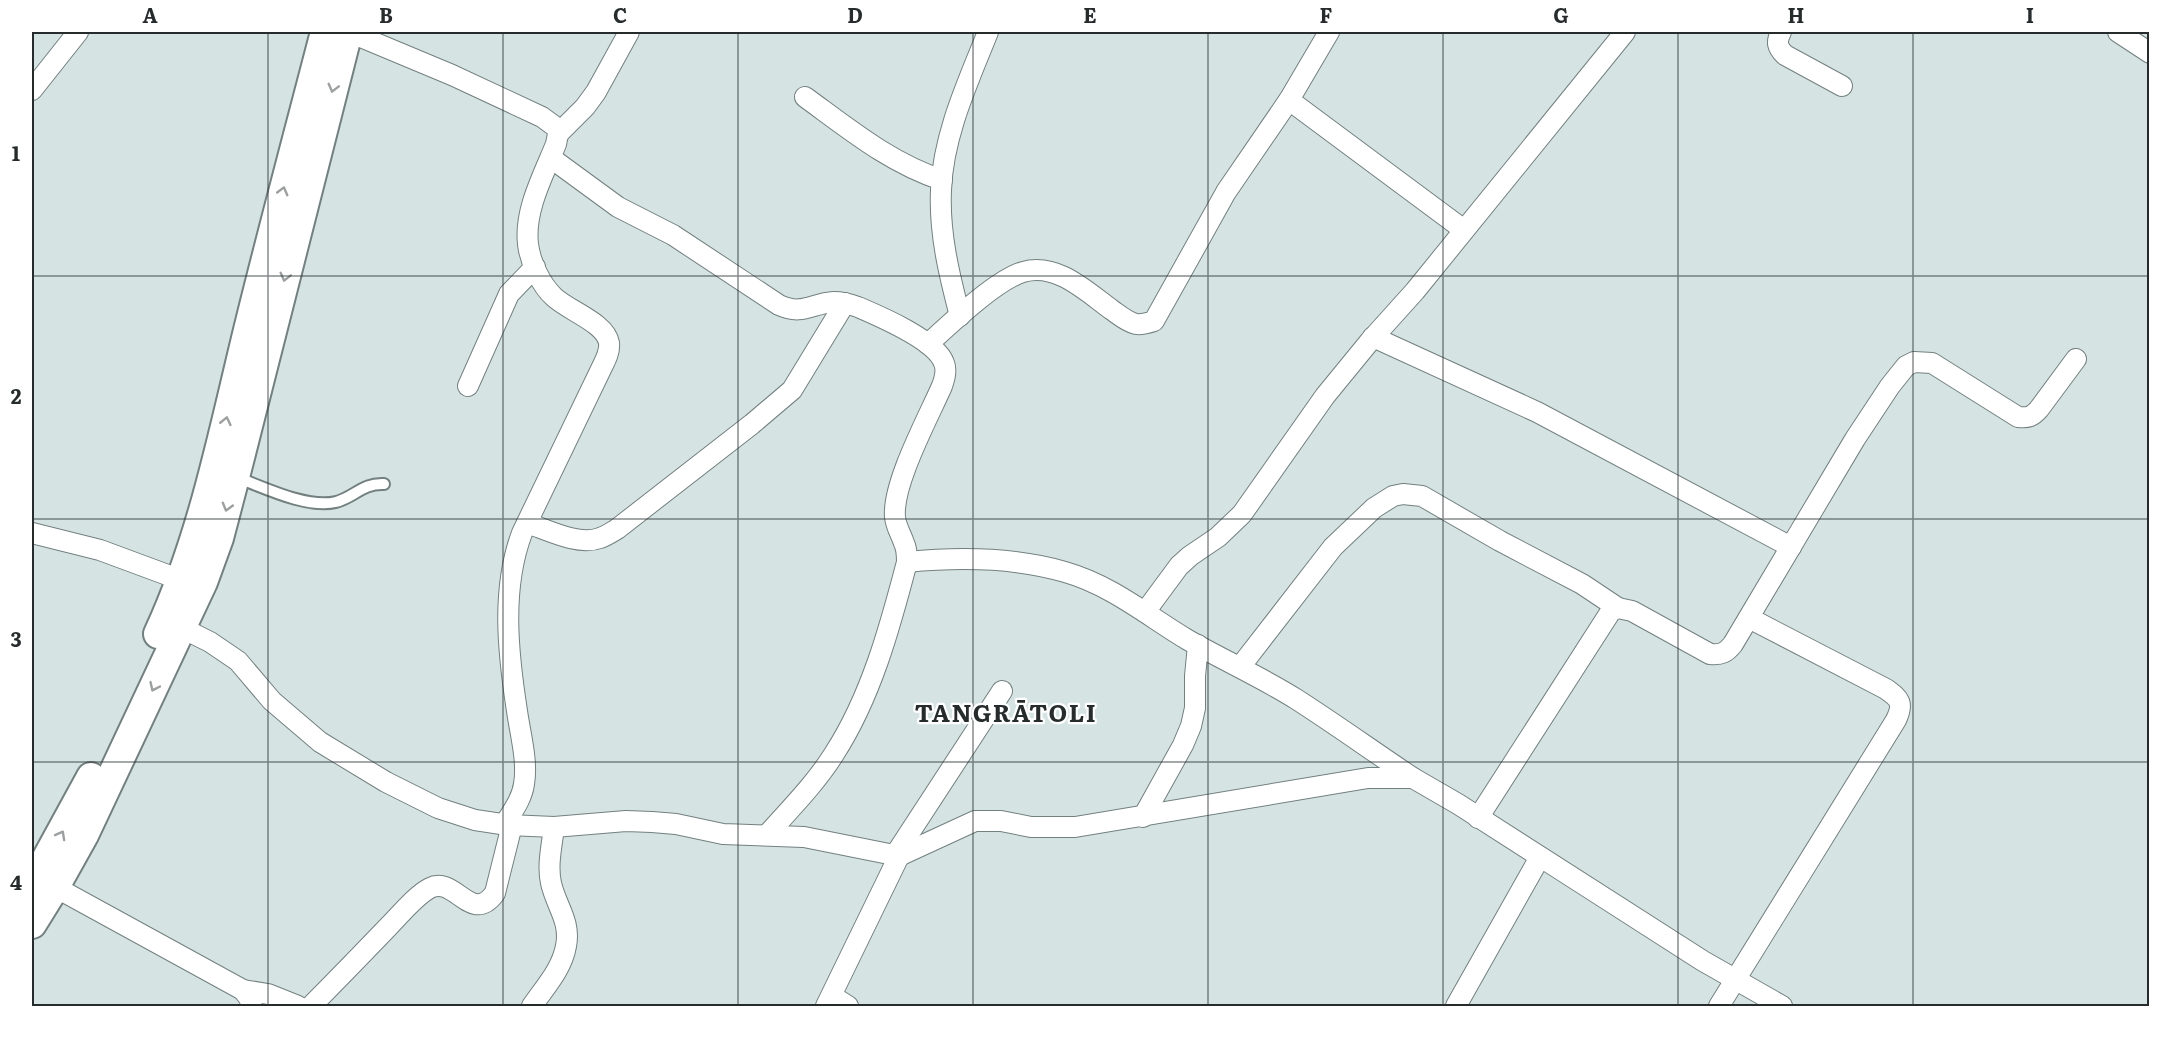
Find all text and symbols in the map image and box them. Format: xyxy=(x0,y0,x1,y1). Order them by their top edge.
text: A xyxy=(142,0,158,29)
text: B xyxy=(379,0,393,29)
text: C xyxy=(613,0,627,29)
text: D xyxy=(847,0,863,29)
text: E xyxy=(1083,0,1097,29)
text: F xyxy=(1320,0,1333,29)
text: G xyxy=(1553,0,1569,29)
text: H xyxy=(1788,0,1804,29)
text: I xyxy=(2026,0,2034,29)
one-way arrow xyxy=(328,83,341,93)
text: 1 xyxy=(12,137,20,167)
one-way arrow xyxy=(276,186,289,196)
one-way arrow xyxy=(279,272,292,282)
text: 2 xyxy=(11,380,22,410)
one-way arrow xyxy=(219,416,232,426)
one-way arrow xyxy=(222,501,234,512)
text: 3 xyxy=(10,623,22,653)
one-way arrow xyxy=(150,681,162,692)
district label: TANGRĀTOLI xyxy=(915,694,1097,729)
one-way arrow xyxy=(53,830,65,841)
text: 4 xyxy=(10,866,22,896)

